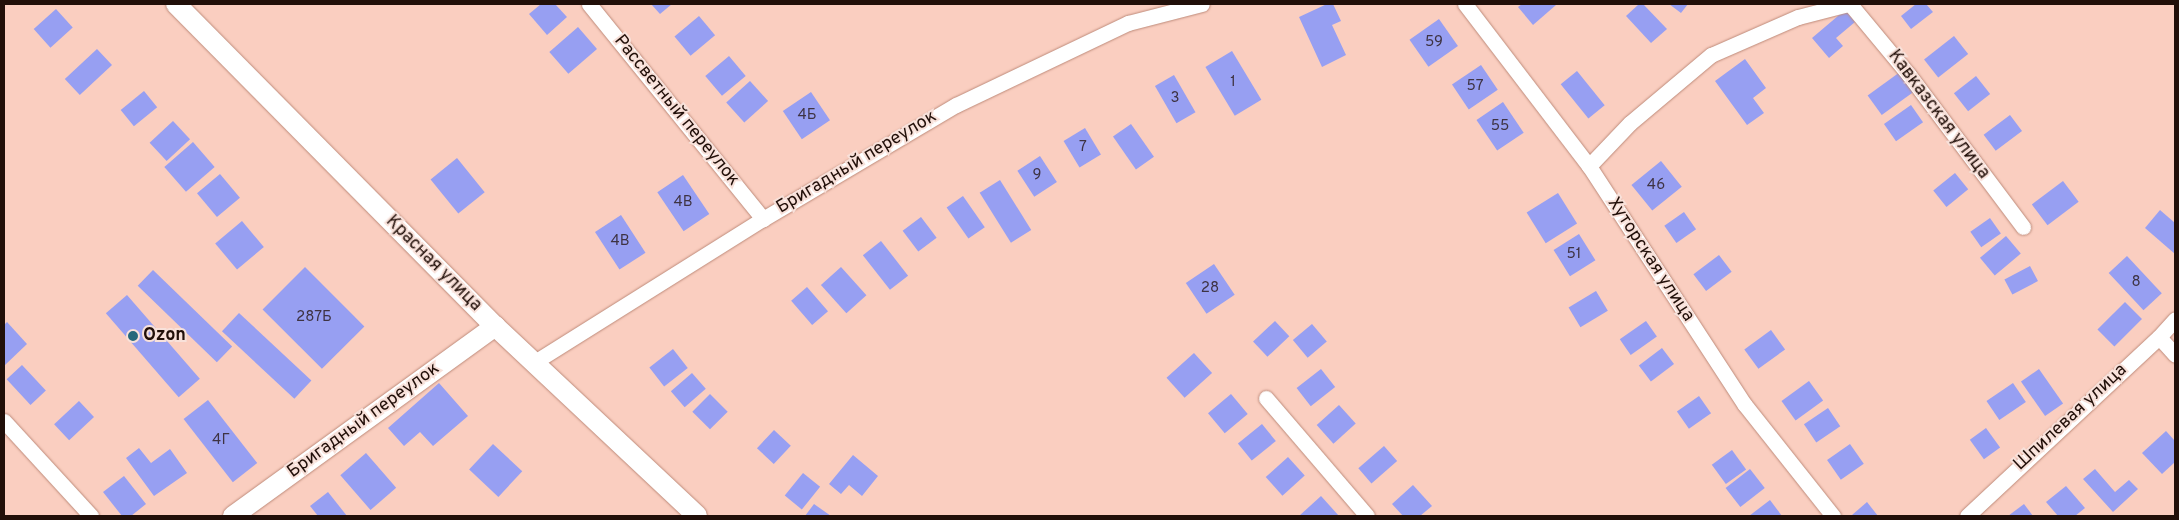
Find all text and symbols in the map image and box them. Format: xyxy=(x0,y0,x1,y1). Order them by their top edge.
street label: Рассветный переулок xyxy=(609,31,743,191)
house number: 59 xyxy=(1425,34,1443,52)
street label: Кавказская улица xyxy=(1882,46,1994,184)
house number: 1 xyxy=(1230,74,1236,92)
house number: 57 xyxy=(1467,78,1483,96)
house number: 3 xyxy=(1170,90,1180,108)
street label: Бригадный переулок xyxy=(773,107,941,219)
house number: 4Б xyxy=(797,107,817,125)
house number: 55 xyxy=(1491,118,1509,136)
house number: 7 xyxy=(1079,139,1087,157)
house number: 9 xyxy=(1033,167,1041,185)
house number: 46 xyxy=(1647,177,1665,195)
house number: 4В xyxy=(673,194,693,212)
street label: Хуторская улица xyxy=(1602,194,1698,326)
street label: Красная улица xyxy=(380,211,486,317)
house number: 4В xyxy=(610,233,630,251)
house number: 51 xyxy=(1567,246,1581,264)
house number: 8 xyxy=(2131,274,2141,292)
house number: 28 xyxy=(1201,280,1219,298)
house number: 287Б xyxy=(296,309,332,327)
place label: Ozon xyxy=(143,325,186,347)
marker: Ozon xyxy=(127,330,139,342)
street label: Бригадный переулок xyxy=(284,358,444,484)
street label: Шпилевая улица xyxy=(2010,360,2132,476)
house number: 4Г xyxy=(212,432,230,450)

